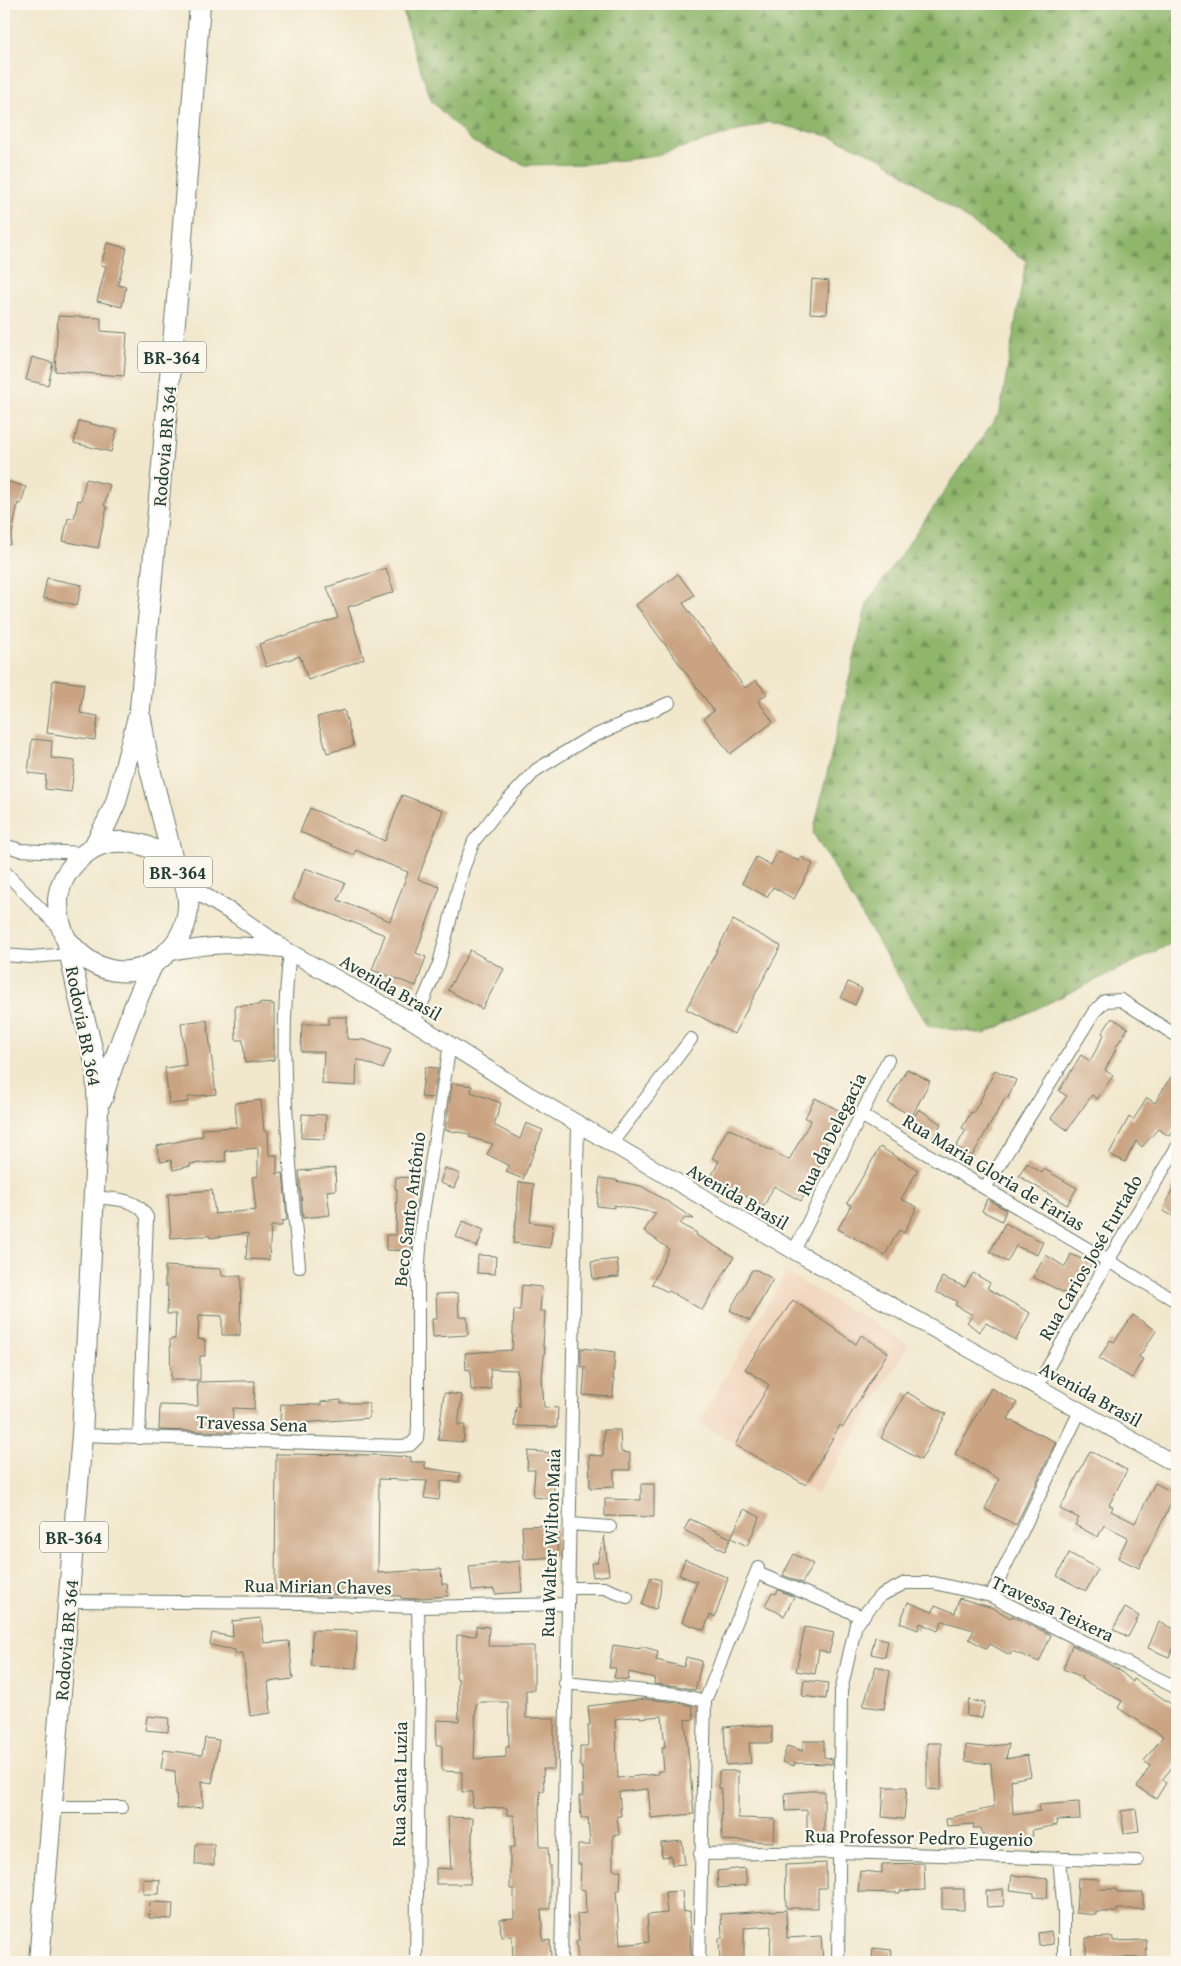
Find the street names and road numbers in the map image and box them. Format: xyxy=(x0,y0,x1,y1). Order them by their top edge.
road number: BR-364 xyxy=(138,342,206,372)
street label: Rodovia BR 364 xyxy=(145,384,183,508)
road number: BR-364 xyxy=(144,856,212,888)
street label: Avenida Brasil xyxy=(335,947,447,1027)
street label: Rodovia BR 364 xyxy=(59,964,109,1088)
street label: Rua da Delegacia xyxy=(789,1068,873,1200)
street label: Rua Maria Gloria de Farias xyxy=(898,1106,1090,1238)
street label: Beco Santo Antônio xyxy=(386,1130,432,1288)
street label: Avenida Brasil xyxy=(682,1156,794,1236)
street label: Rua Carios José Furtado xyxy=(1031,1169,1149,1345)
street label: Avenida Brasil xyxy=(1035,1354,1147,1434)
street label: Travessa Sena xyxy=(196,1407,308,1439)
street label: Rua Walter Wilton Maia xyxy=(533,1448,567,1638)
road number: BR-364 xyxy=(40,1521,108,1552)
street label: Travessa Teixera xyxy=(987,1567,1119,1649)
street label: Rua Mirian Chaves xyxy=(244,1571,392,1601)
street label: Rodovia BR 364 xyxy=(47,1578,85,1702)
street label: Rua Santa Luzia xyxy=(384,1721,414,1847)
street label: Rua Professor Pedro Eugenio xyxy=(805,1821,1033,1853)

